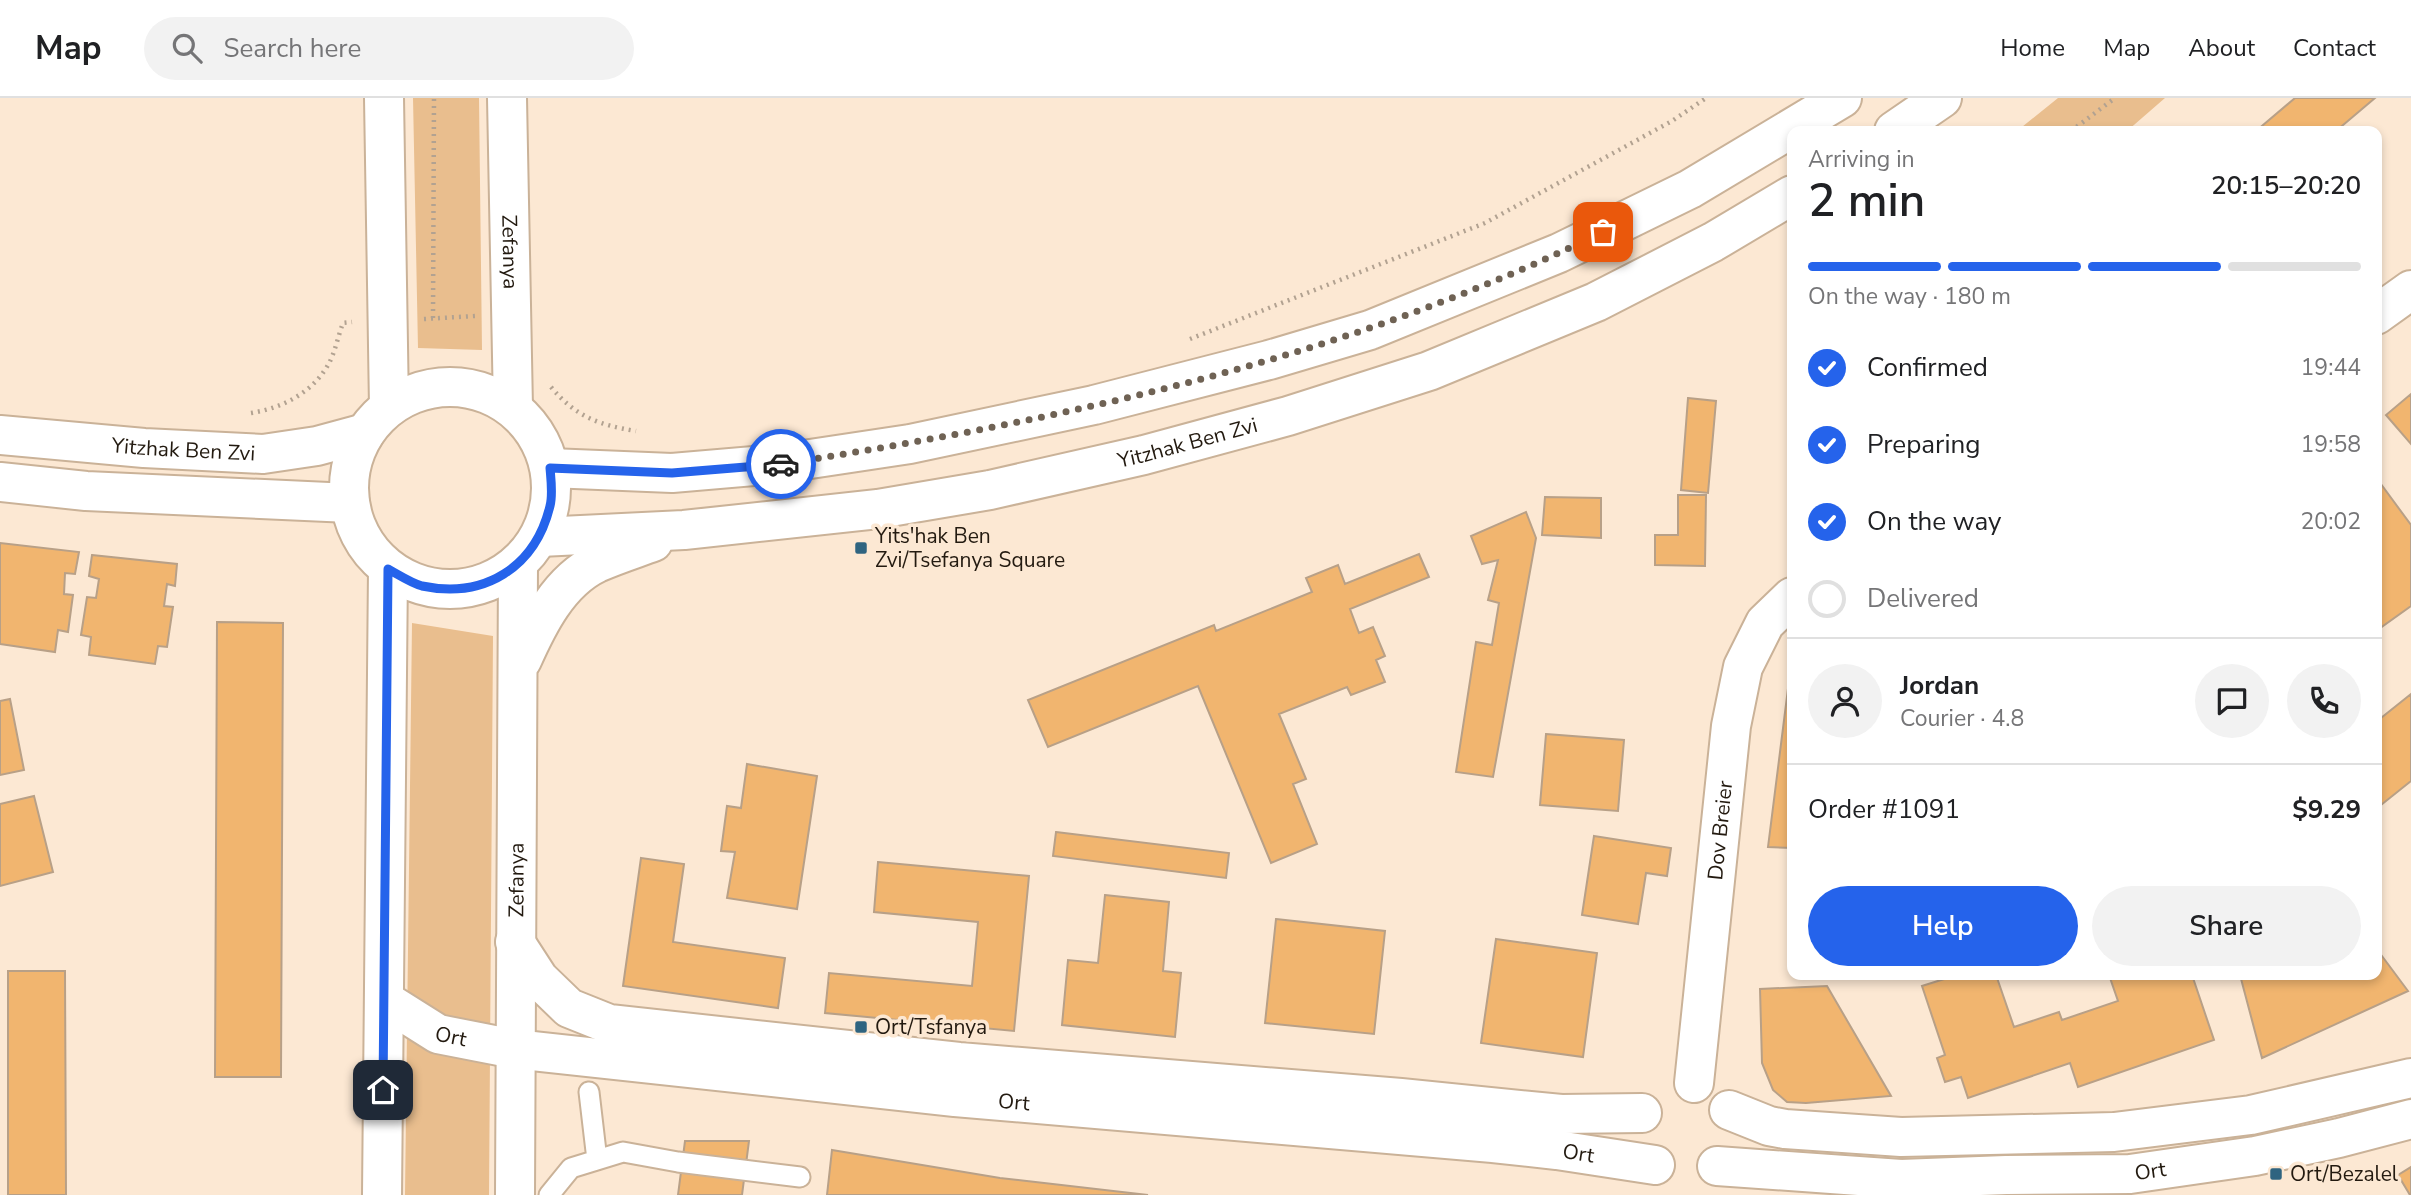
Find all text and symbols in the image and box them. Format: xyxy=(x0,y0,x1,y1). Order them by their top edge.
search box xyxy=(144,17,634,80)
text: Map xyxy=(35,26,102,71)
icon: search xyxy=(168,29,206,67)
text: Search here xyxy=(224,31,361,66)
text: Home xyxy=(2000,32,2065,64)
text: Map xyxy=(2103,32,2150,64)
text: About xyxy=(2188,32,2255,64)
text: Contact xyxy=(2293,32,2376,64)
text: Arriving in xyxy=(1808,144,1915,175)
text: 20:15–20:20 xyxy=(2211,168,2361,203)
text: 2 min xyxy=(1808,169,1925,232)
pin xyxy=(1573,202,1633,262)
icon: bag xyxy=(1584,213,1622,251)
street label: Zefanya xyxy=(495,214,525,290)
text: On the way · 180 m xyxy=(1808,281,2011,312)
icon: check xyxy=(1808,349,1846,387)
text: Confirmed xyxy=(1867,350,1988,385)
text: 19:44 xyxy=(2301,352,2361,383)
street label: Yitzhak Ben Zvi xyxy=(1114,411,1261,475)
icon: check xyxy=(1808,426,1846,464)
text: Preparing xyxy=(1867,427,1980,462)
courier xyxy=(746,429,816,499)
text: 19:58 xyxy=(2301,429,2361,460)
street label: Yitzhak Ben Zvi xyxy=(109,431,256,468)
icon: car xyxy=(762,445,800,483)
icon: check xyxy=(1808,503,1846,541)
text: On the way xyxy=(1867,504,2001,539)
text: 20:02 xyxy=(2301,506,2361,537)
place label: Yits'hak Ben Zvi/Tsefanya Square xyxy=(874,522,1065,574)
marker: Yits'hak Ben Zvi/Tsefanya Square xyxy=(853,540,869,556)
text: Delivered xyxy=(1867,581,1979,616)
button: person xyxy=(1808,664,1882,738)
button: chat xyxy=(2195,664,2269,738)
button: phone xyxy=(2287,664,2361,738)
text: Jordan xyxy=(1900,668,1979,703)
text: Courier · 4.8 xyxy=(1900,703,2024,734)
street label: Dov Breier xyxy=(1701,779,1739,881)
text: Order #1091 xyxy=(1808,792,1960,827)
text: $9.29 xyxy=(2292,792,2361,827)
street label: Zefanya xyxy=(502,843,531,917)
button: Help xyxy=(1808,886,2078,966)
button: Share xyxy=(2092,886,2361,966)
place label: Ort/Tsfanya xyxy=(875,1013,987,1041)
marker: Ort/Tsfanya xyxy=(853,1019,869,1035)
street label: Ort xyxy=(433,1020,470,1053)
pin xyxy=(353,1060,413,1120)
icon: home xyxy=(364,1071,402,1109)
street label: Ort xyxy=(997,1087,1031,1117)
street label: Ort xyxy=(1561,1137,1597,1170)
street label: Ort xyxy=(2133,1155,2168,1187)
place label: Ort/Bezalel xyxy=(2290,1160,2399,1188)
marker: Ort/Bezalel xyxy=(2268,1166,2284,1182)

